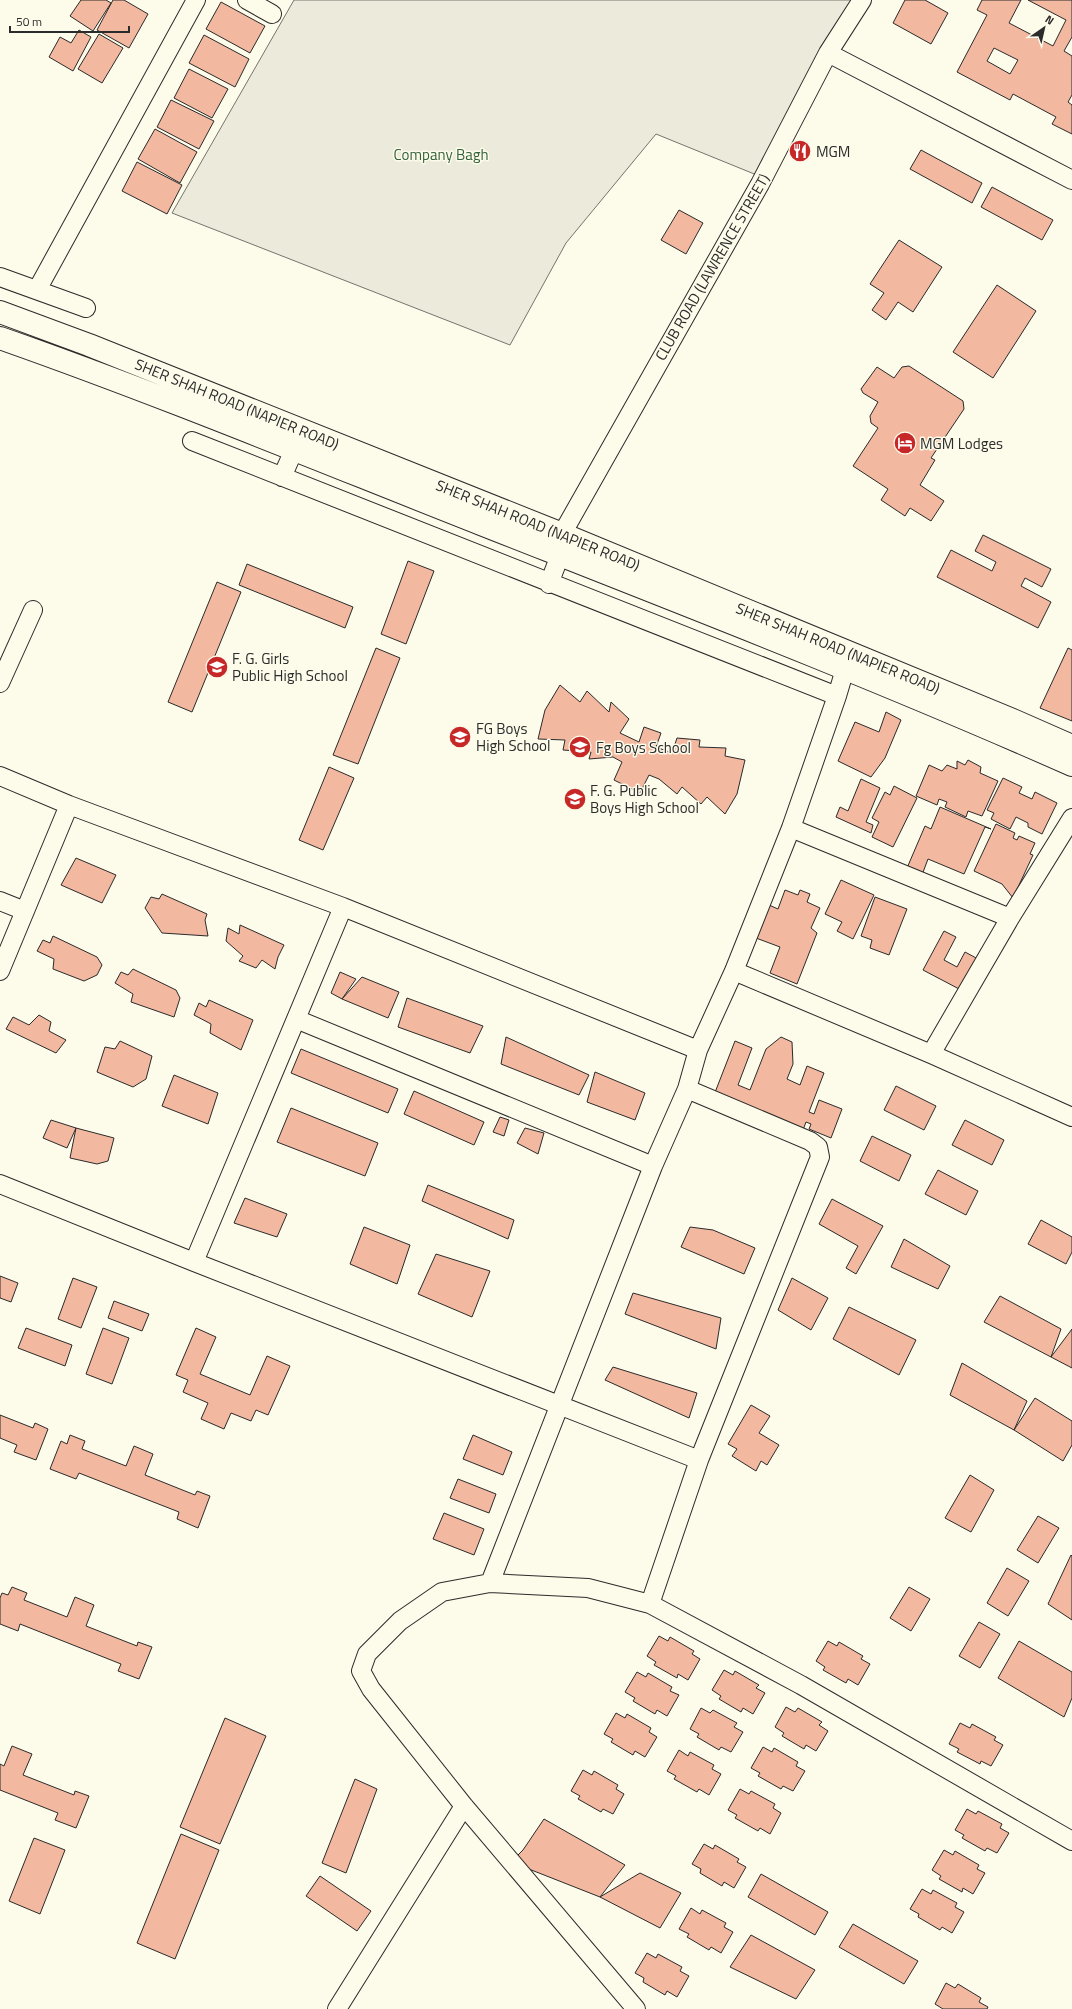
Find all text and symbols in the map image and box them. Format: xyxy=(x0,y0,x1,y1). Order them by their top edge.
scale bar xyxy=(10,8,129,34)
north arrow xyxy=(1024,8,1064,48)
text: N xyxy=(1042,11,1057,28)
text: 50 m xyxy=(16,12,42,31)
restaurant icon: MGM xyxy=(787,138,813,164)
place label: MGM xyxy=(816,140,850,163)
park label: Company Bagh xyxy=(394,143,488,166)
street label: CLUB ROAD (LAWRENCE STREET) xyxy=(649,169,775,365)
street label: SHER SHAH ROAD (NAPIER ROAD) xyxy=(131,352,343,456)
hotel icon: MGM Lodges xyxy=(892,430,918,456)
place label: MGM Lodges xyxy=(920,432,1003,455)
street label: SHER SHAH ROAD (NAPIER ROAD) xyxy=(432,473,644,577)
street label: SHER SHAH ROAD (NAPIER ROAD) xyxy=(732,596,944,700)
place label: F. G. Girls Public High School xyxy=(232,647,348,687)
school or university icon: F. G. Girls Public High School xyxy=(204,654,230,680)
place label: FG Boys High School xyxy=(476,717,551,757)
school or university icon: FG Boys High School xyxy=(447,724,473,750)
school or university icon: Fg Boys School xyxy=(567,734,593,760)
place label: Fg Boys School xyxy=(596,736,691,759)
place label: F. G. Public Boys High School xyxy=(590,779,699,819)
school or university icon: F. G. Public Boys High School xyxy=(562,786,588,812)

